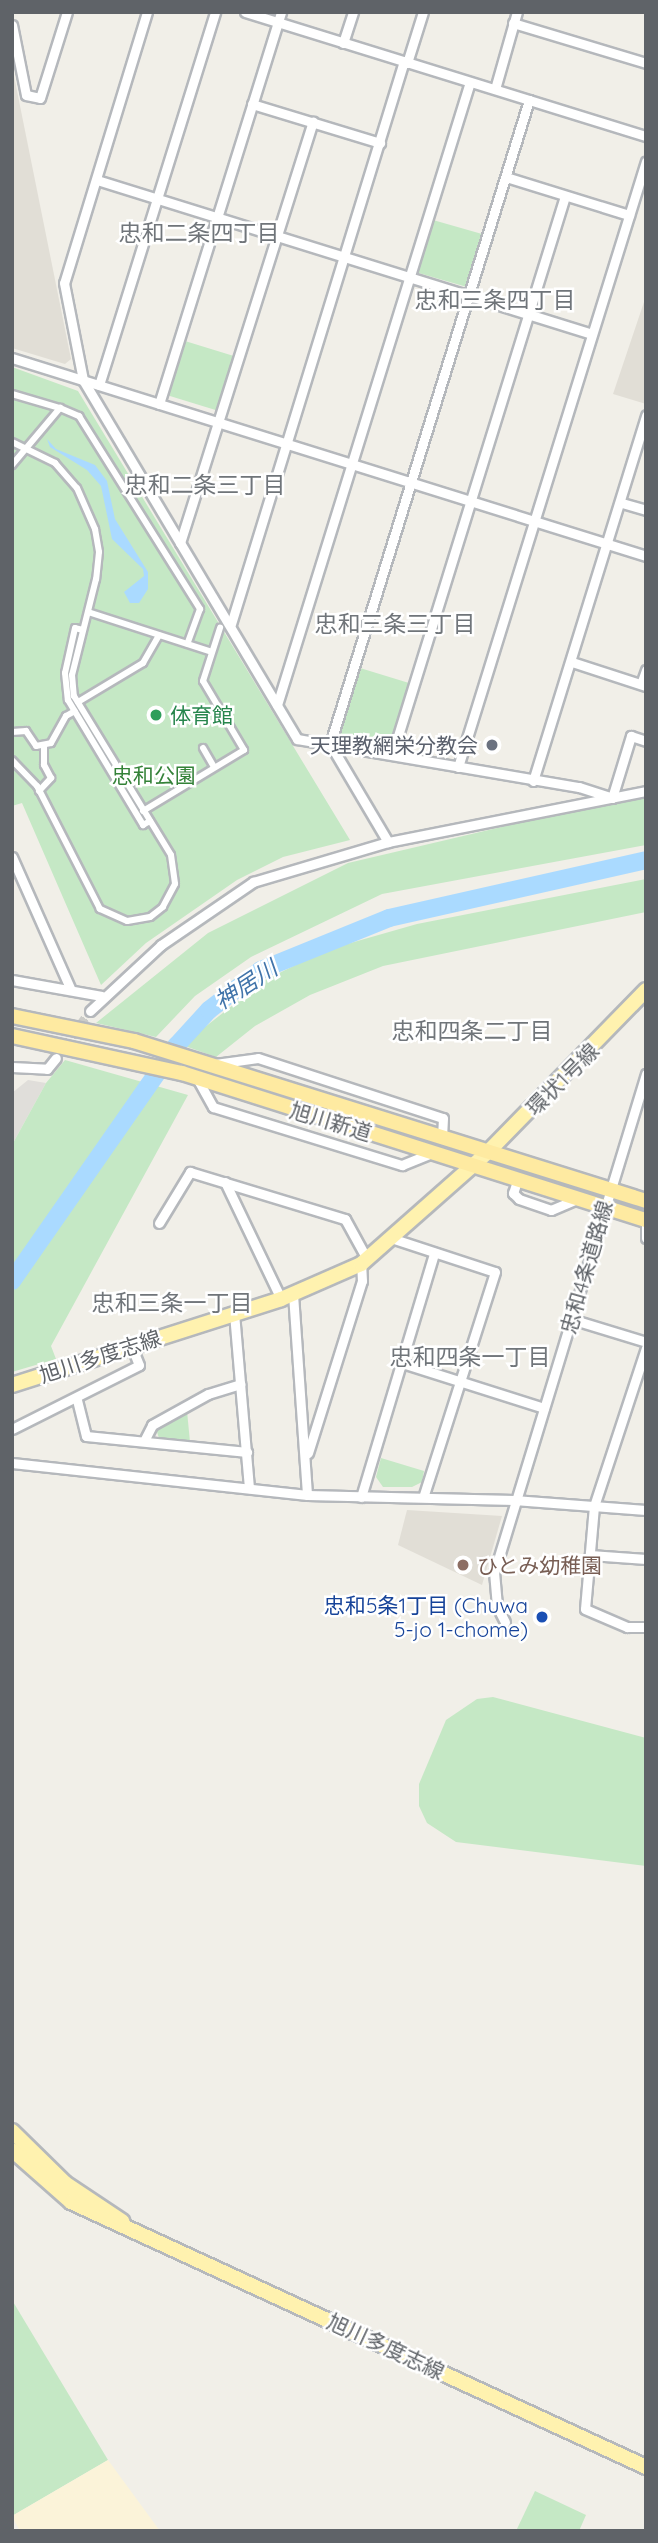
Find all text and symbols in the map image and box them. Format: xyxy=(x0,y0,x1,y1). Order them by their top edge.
district label: 忠和二条四丁目 xyxy=(119,219,279,247)
district label: 忠和三条四丁目 xyxy=(415,286,575,314)
district label: 忠和二条三丁目 xyxy=(125,471,285,499)
district label: 忠和三条三丁目 xyxy=(315,610,475,638)
place label: 体育館 xyxy=(170,702,233,728)
marker: 体育館 xyxy=(148,707,164,723)
place label: 天理教網栄分教会 xyxy=(310,732,478,758)
marker: 天理教網栄分教会 xyxy=(484,737,500,753)
park label: 忠和公園 xyxy=(112,762,196,788)
water label: 神居川 xyxy=(210,955,282,1015)
district label: 忠和四条二丁目 xyxy=(392,1017,552,1045)
street label: 環状1号線 xyxy=(521,1038,603,1120)
street label: 旭川新道 xyxy=(287,1097,375,1145)
street label: 忠和4条道路線 xyxy=(555,1198,617,1336)
district label: 忠和三条一丁目 xyxy=(92,1289,252,1317)
street label: 旭川多度志線 xyxy=(36,1325,164,1387)
district label: 忠和四条一丁目 xyxy=(390,1343,550,1371)
place label: ひとみ幼稚園 xyxy=(477,1552,603,1578)
marker: ひとみ幼稚園 xyxy=(455,1557,471,1573)
place label: 忠和5条1丁目 (Chuwa 5-jo 1-chome) xyxy=(324,1592,528,1642)
marker: 忠和5条1丁目 (Chuwa 5-jo 1-chome) xyxy=(534,1609,550,1625)
street label: 旭川多度志線 xyxy=(324,2308,448,2384)

